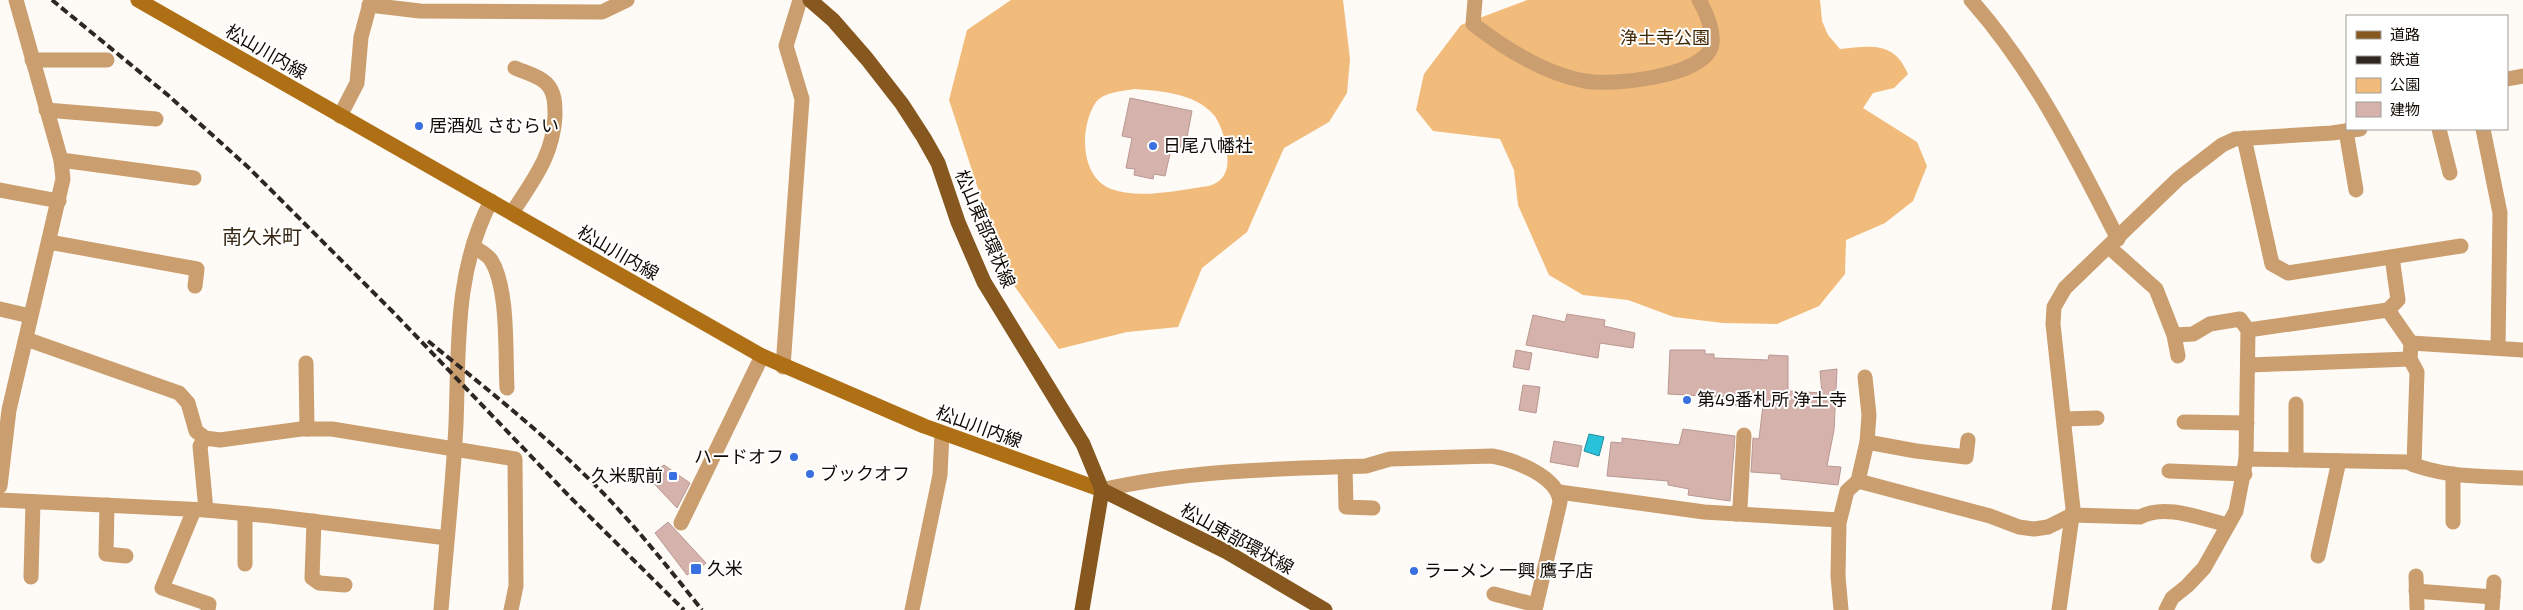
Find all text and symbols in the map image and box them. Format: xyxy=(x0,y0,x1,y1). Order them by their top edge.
legend xyxy=(2346,15,2508,130)
street label: 松山川内線 xyxy=(221,17,312,86)
text: 道路 xyxy=(2390,23,2420,46)
park label: 浄土寺公園 xyxy=(1620,24,1710,51)
text: 鉄道 xyxy=(2390,48,2420,71)
text: 公園 xyxy=(2390,73,2420,96)
text: 建物 xyxy=(2390,98,2420,121)
place label: 居酒処 さむらい xyxy=(429,112,559,139)
marker: 居酒処 さむらい xyxy=(413,120,425,132)
place label: 日尾八幡社 xyxy=(1163,132,1253,159)
marker: 日尾八幡社 xyxy=(1147,140,1159,152)
street label: 松山東部環状線 xyxy=(948,166,1023,292)
street label: 松山川内線 xyxy=(573,218,664,287)
district label: 南久米町 xyxy=(222,221,302,252)
place label: 第49番札所 浄土寺 xyxy=(1697,386,1847,413)
marker: 第49番札所 浄土寺 xyxy=(1681,394,1693,406)
street label: 松山川内線 xyxy=(932,398,1026,455)
place label: ハードオフ xyxy=(694,443,784,470)
marker: ハードオフ xyxy=(788,451,800,463)
place label: ブックオフ xyxy=(820,460,910,487)
place label: 久米駅前 xyxy=(591,462,663,489)
marker: ブックオフ xyxy=(804,468,816,480)
marker: 久米駅前 xyxy=(667,470,679,482)
street label: 松山東部環状線 xyxy=(1176,496,1299,581)
place label: 久米 xyxy=(707,555,743,582)
place label: ラーメン 一興 鷹子店 xyxy=(1424,557,1593,584)
marker: 久米 xyxy=(689,562,703,576)
marker: ラーメン 一興 鷹子店 xyxy=(1408,565,1420,577)

